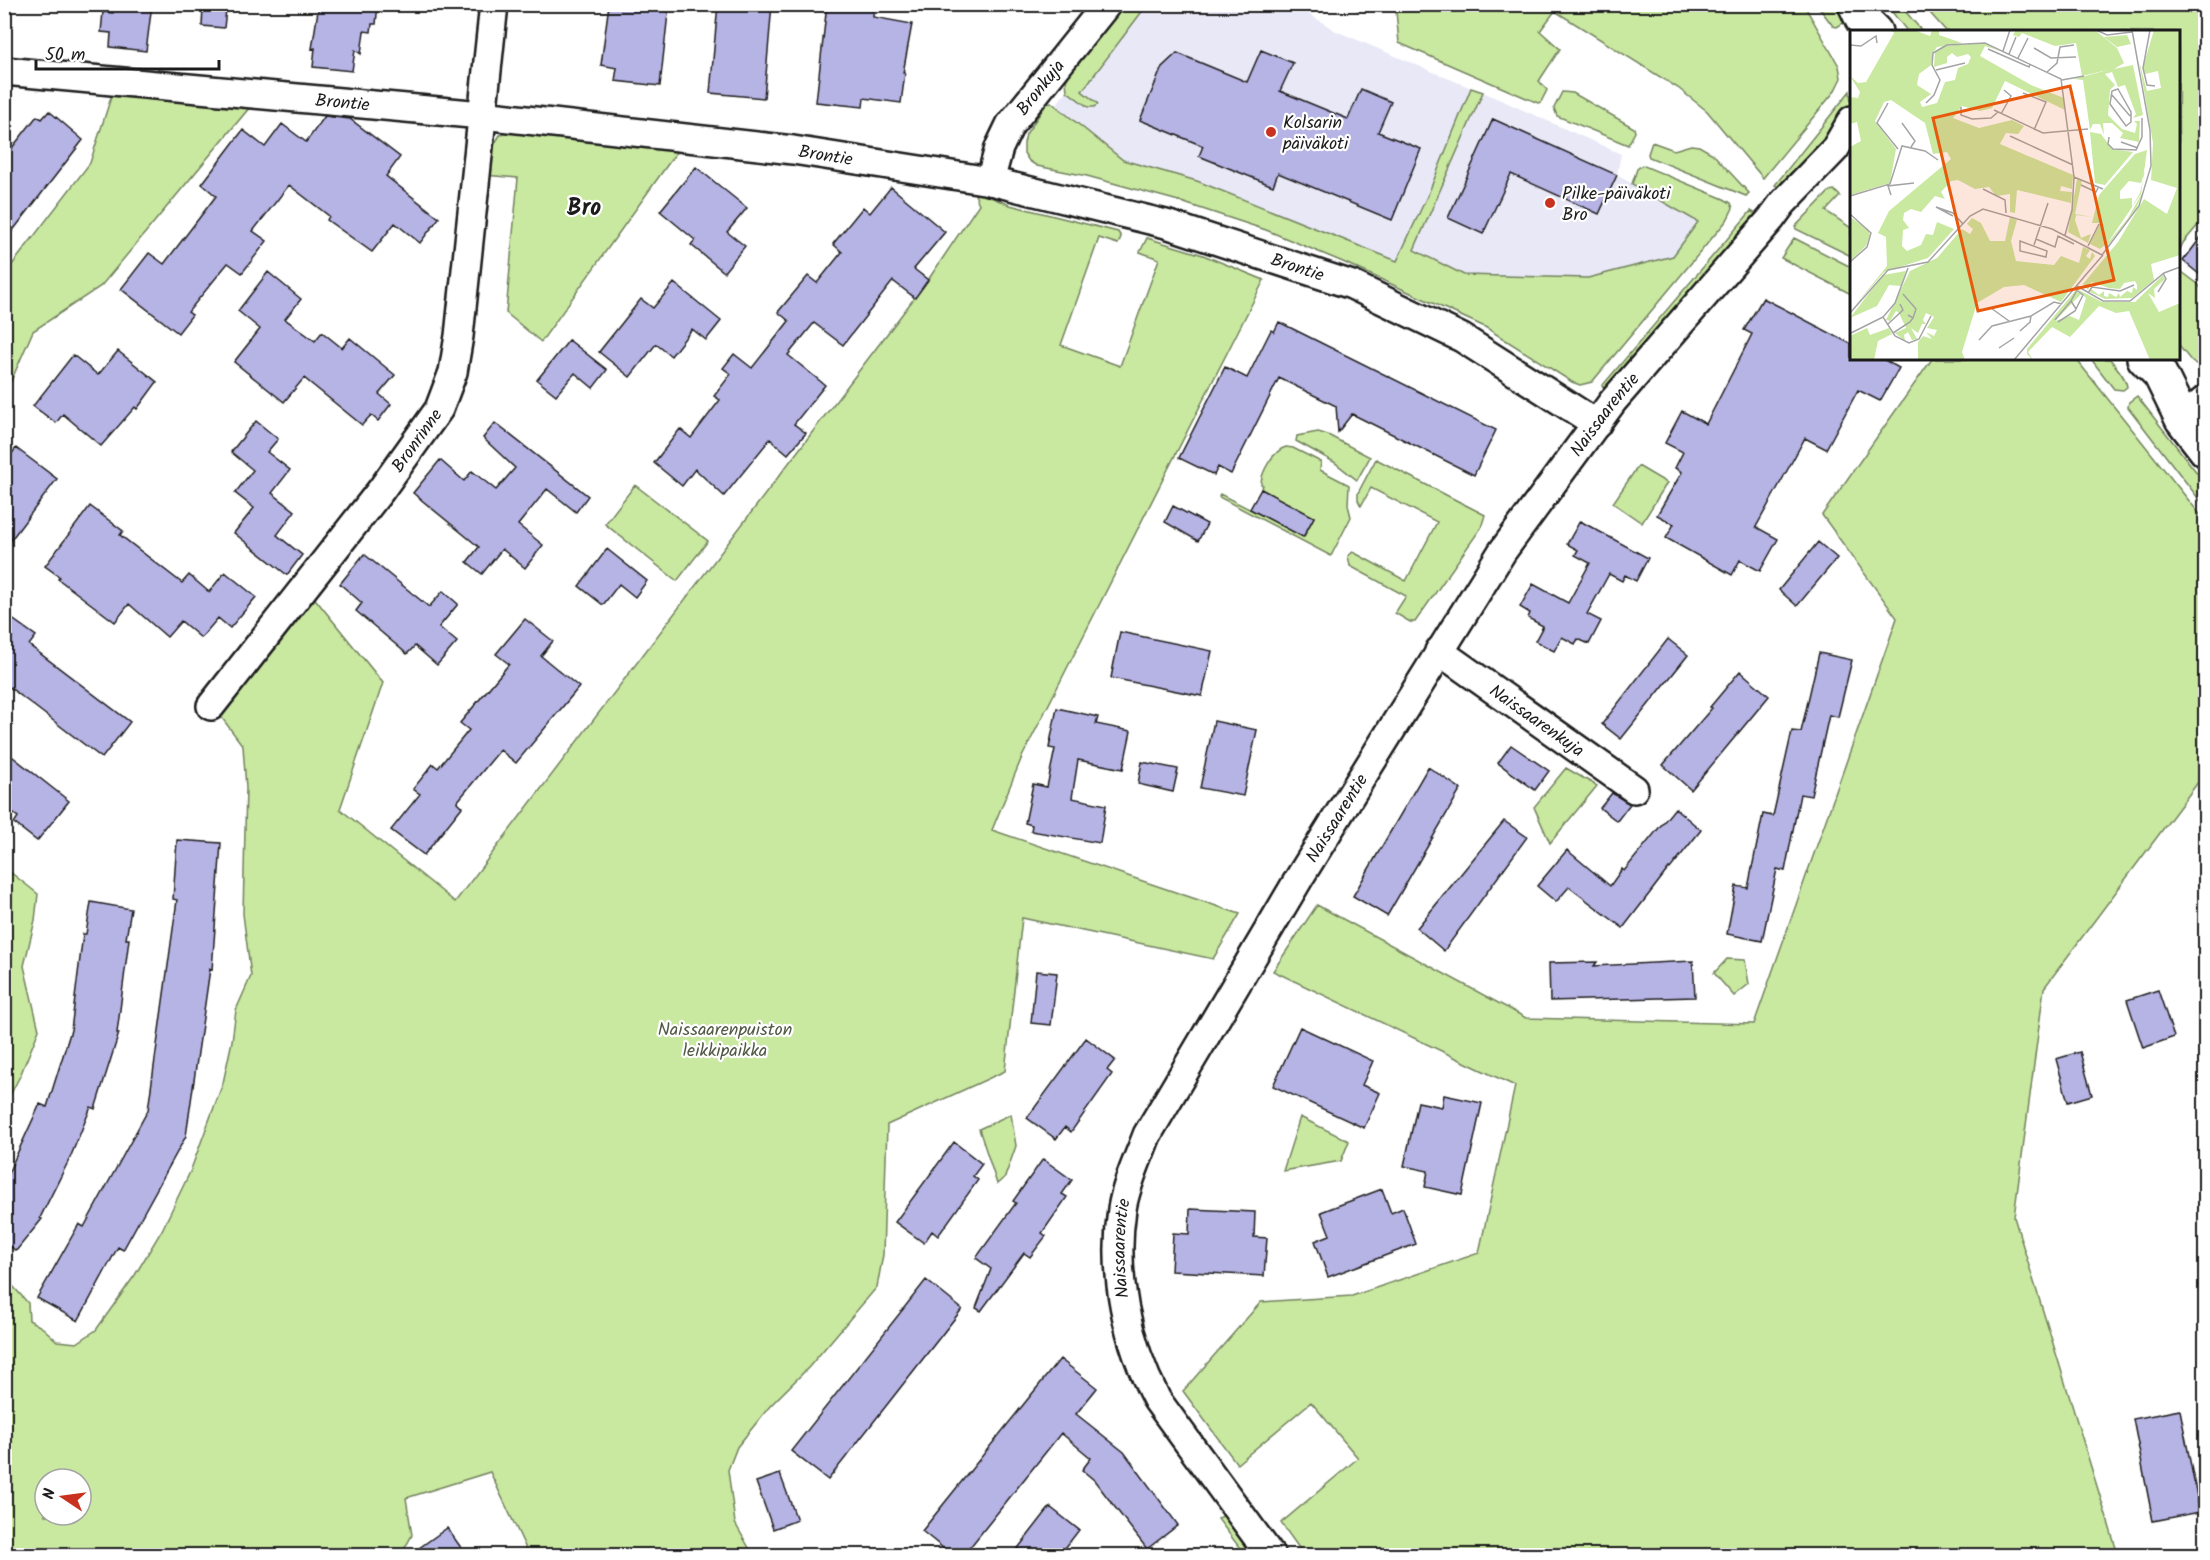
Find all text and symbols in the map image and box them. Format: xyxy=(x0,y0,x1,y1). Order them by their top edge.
inset map xyxy=(1850,30,2180,360)
scale bar xyxy=(36,33,219,71)
text: 50 m xyxy=(45,41,85,70)
street label: Bronkuja xyxy=(1010,54,1073,123)
street label: Brontie xyxy=(314,87,371,121)
place label: Kolsarin päiväkoti xyxy=(1282,109,1349,159)
marker: Kolsarin päiväkoti xyxy=(1264,125,1278,139)
street label: Brontie xyxy=(796,138,855,175)
place label: Pilke-päiväkoti Bro xyxy=(1562,180,1671,230)
district label: Bro xyxy=(567,189,601,228)
marker: Pilke-päiväkoti Bro xyxy=(1543,196,1557,210)
street label: Brontie xyxy=(1267,246,1328,291)
street label: Naissaarentie xyxy=(1563,367,1648,464)
street label: Bronrinne xyxy=(385,403,451,479)
street label: Naissaarenkuja xyxy=(1482,678,1590,765)
street label: Naissaarentie xyxy=(1299,769,1376,869)
park label: Naissaarenpuiston leikkipaikka xyxy=(658,1016,792,1066)
street label: Naissaarentie xyxy=(1106,1196,1140,1300)
north arrow xyxy=(33,1467,93,1527)
text: N xyxy=(37,1486,63,1502)

